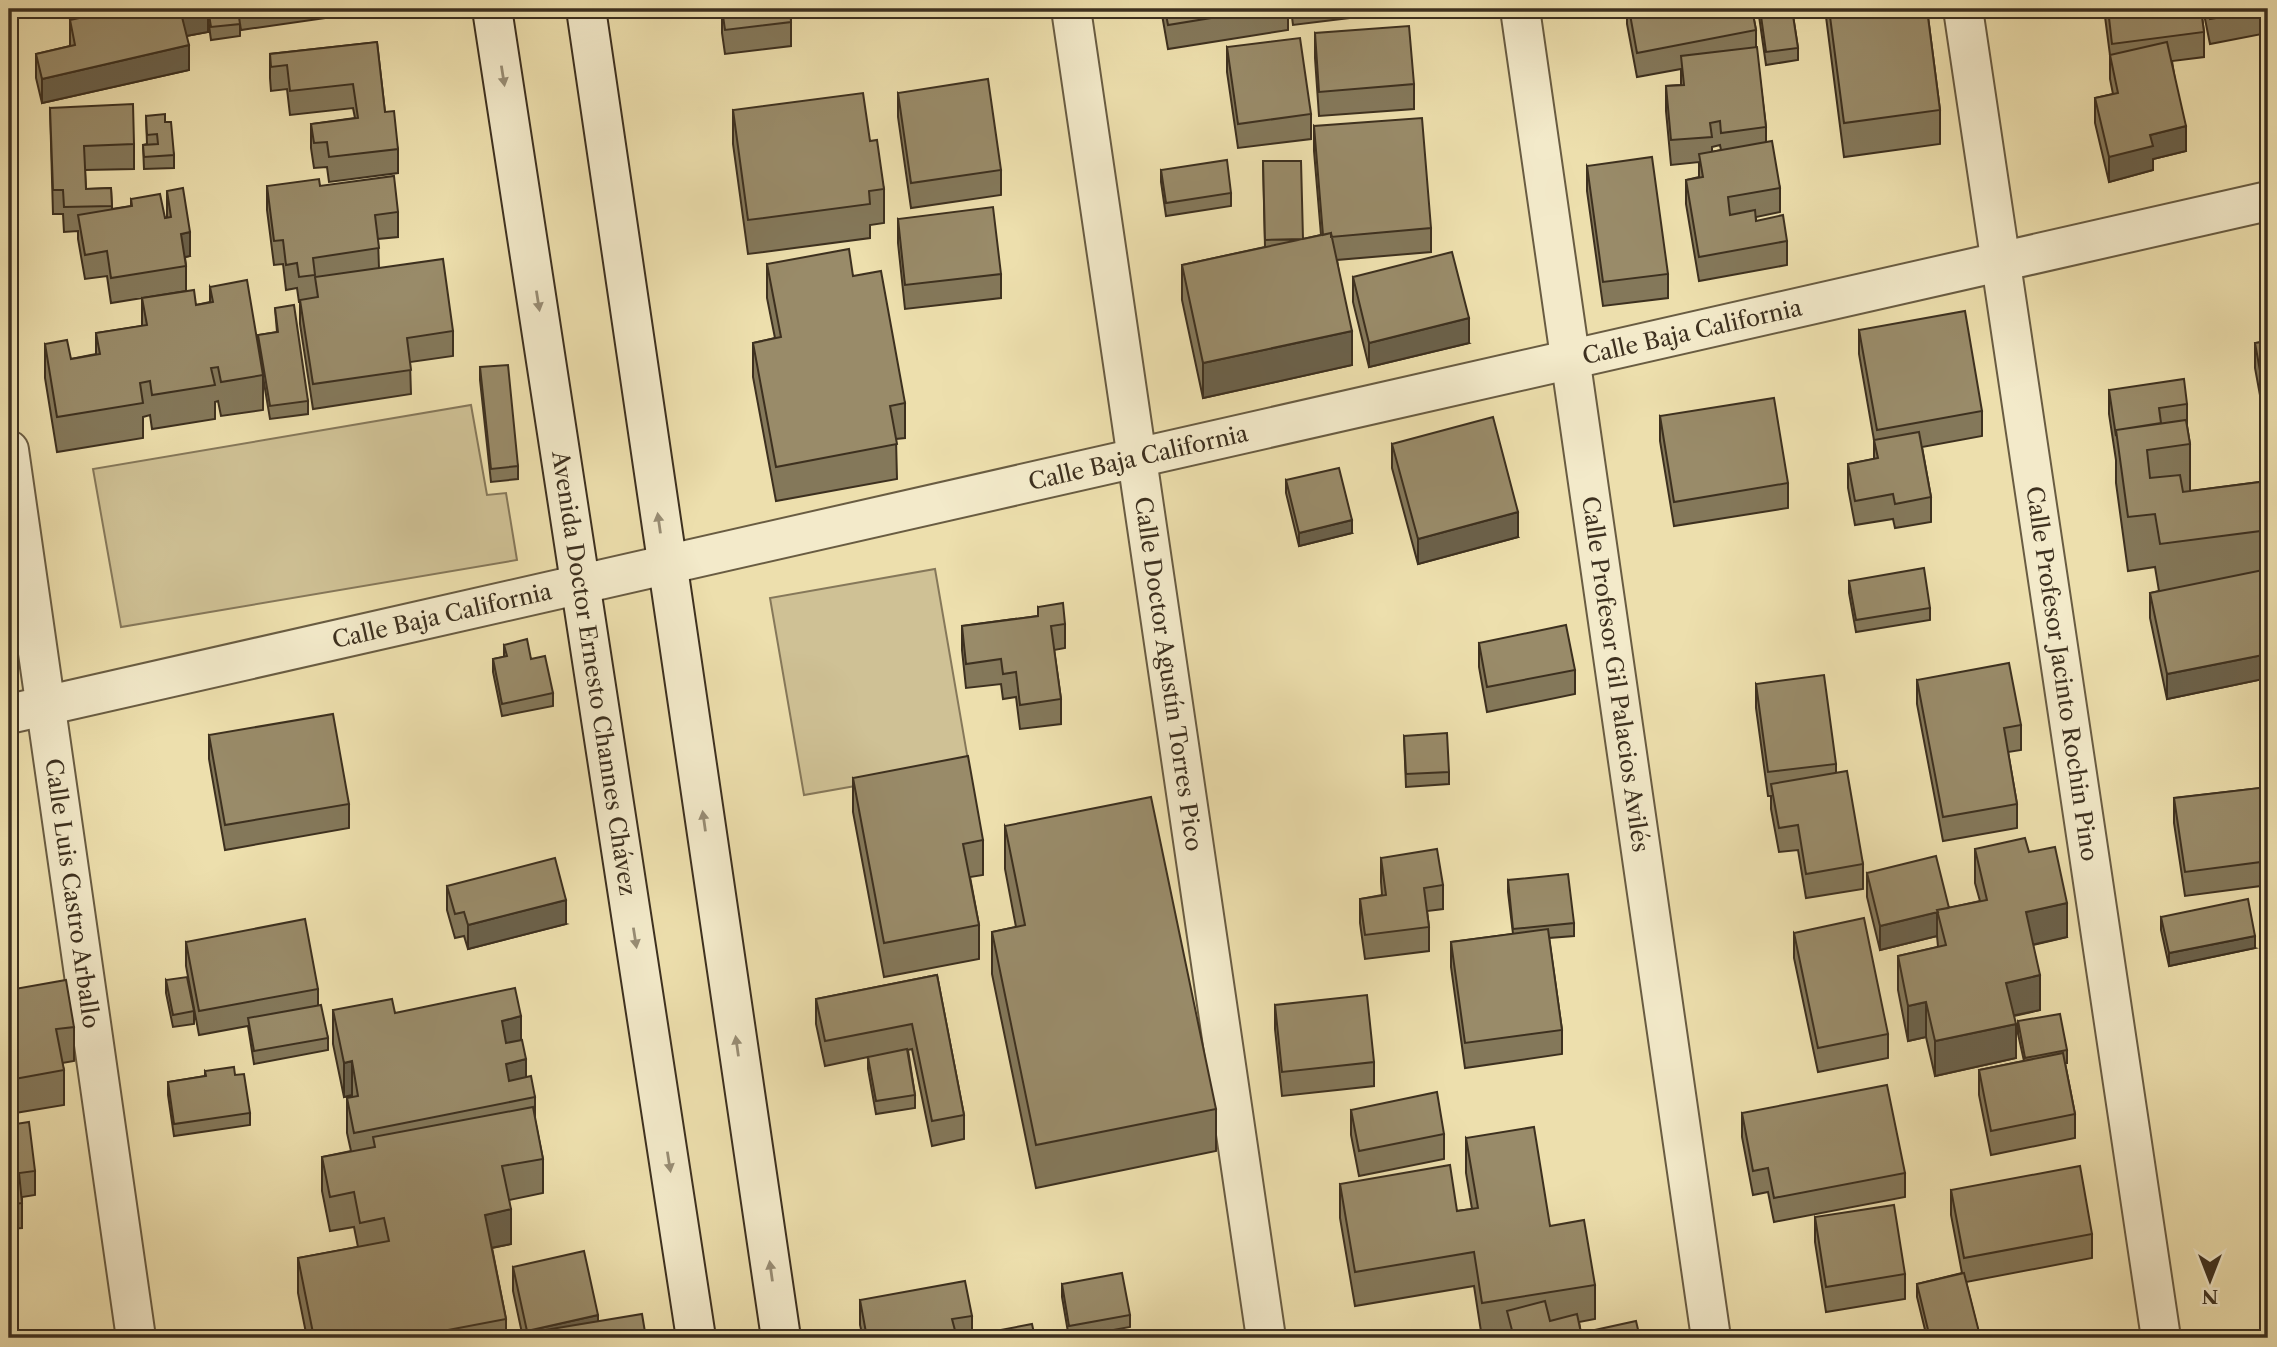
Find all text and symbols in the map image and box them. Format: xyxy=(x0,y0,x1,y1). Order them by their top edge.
one-way arrow xyxy=(497,65,508,87)
one-way arrow xyxy=(533,290,544,312)
street label: Calle Baja California xyxy=(1580,293,1805,370)
street label: Calle Baja California xyxy=(1026,419,1252,496)
street label: Avenida Doctor Ernesto Channes Chávez xyxy=(546,448,642,898)
street label: Calle Profesor Jacinto Rochin Pino xyxy=(2020,484,2104,863)
street label: Calle Profesor Gil Palacios Avilés xyxy=(1576,494,1655,854)
street label: Calle Doctor Agustín Torres Pico xyxy=(1129,495,1208,853)
one-way arrow xyxy=(654,512,665,534)
street label: Calle Baja California xyxy=(329,577,555,654)
street label: Calle Luis Castro Arballo xyxy=(39,757,106,1030)
one-way arrow xyxy=(698,810,709,832)
one-way arrow xyxy=(630,927,641,949)
one-way arrow xyxy=(731,1035,742,1057)
one-way arrow xyxy=(664,1152,675,1174)
north arrow xyxy=(2176,1246,2246,1316)
one-way arrow xyxy=(765,1260,776,1282)
text: N xyxy=(2202,1285,2218,1308)

